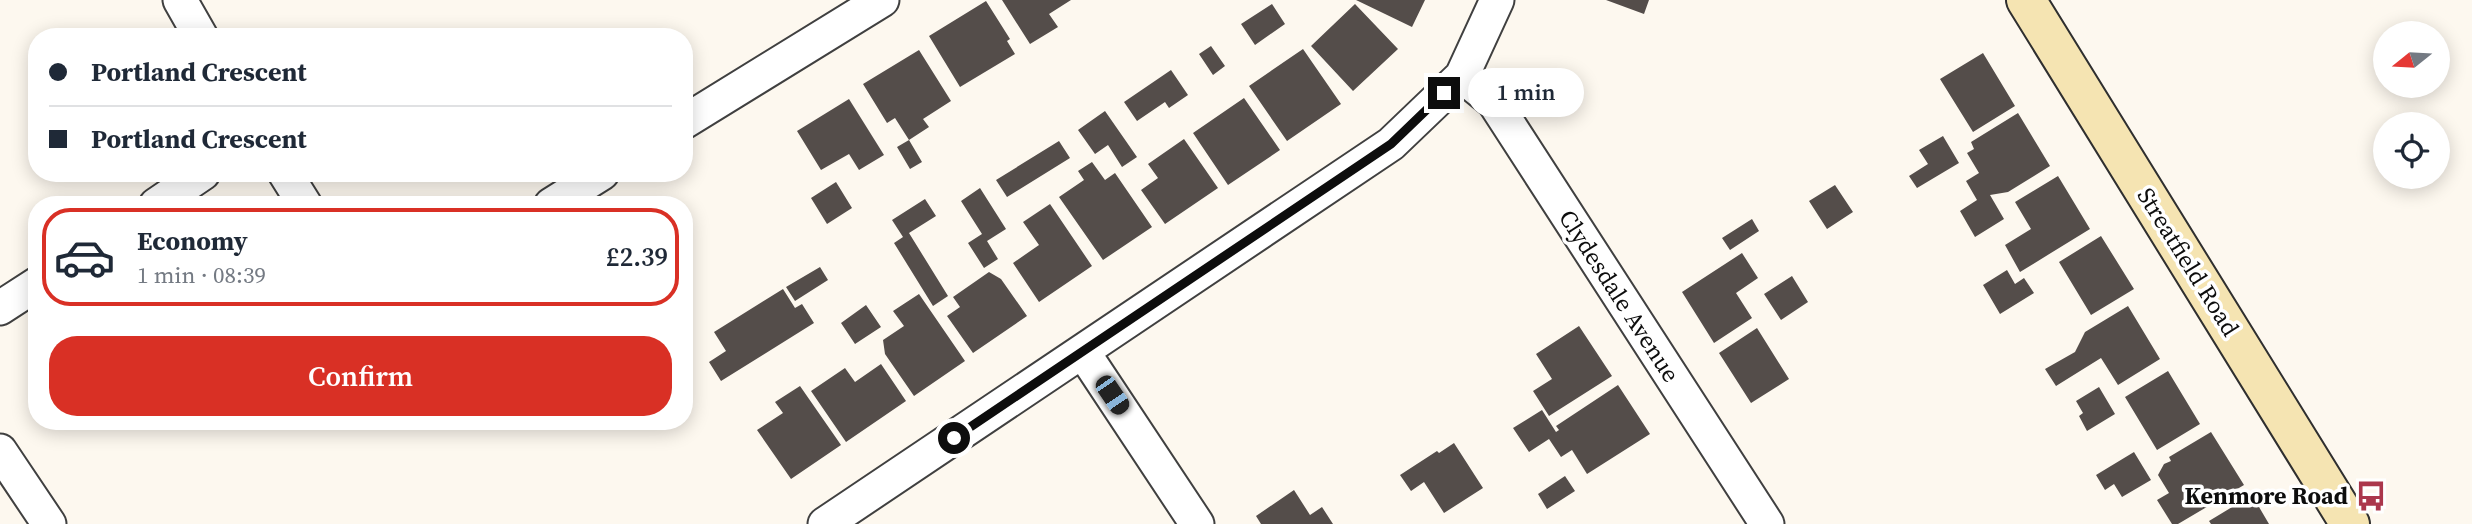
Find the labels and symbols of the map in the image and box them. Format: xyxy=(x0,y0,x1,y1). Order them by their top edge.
north arrow xyxy=(2373,21,2450,98)
callout: 1 min xyxy=(1468,68,1584,118)
route end xyxy=(1428,77,1460,109)
street label: Streatfield Road xyxy=(2130,181,2247,342)
street label: Clydesdale Avenue xyxy=(1551,203,1688,388)
car xyxy=(1092,372,1133,418)
route start xyxy=(938,422,970,454)
place label: Kenmore Road xyxy=(2185,479,2348,512)
bus stop icon: Kenmore Road xyxy=(2354,479,2388,513)

